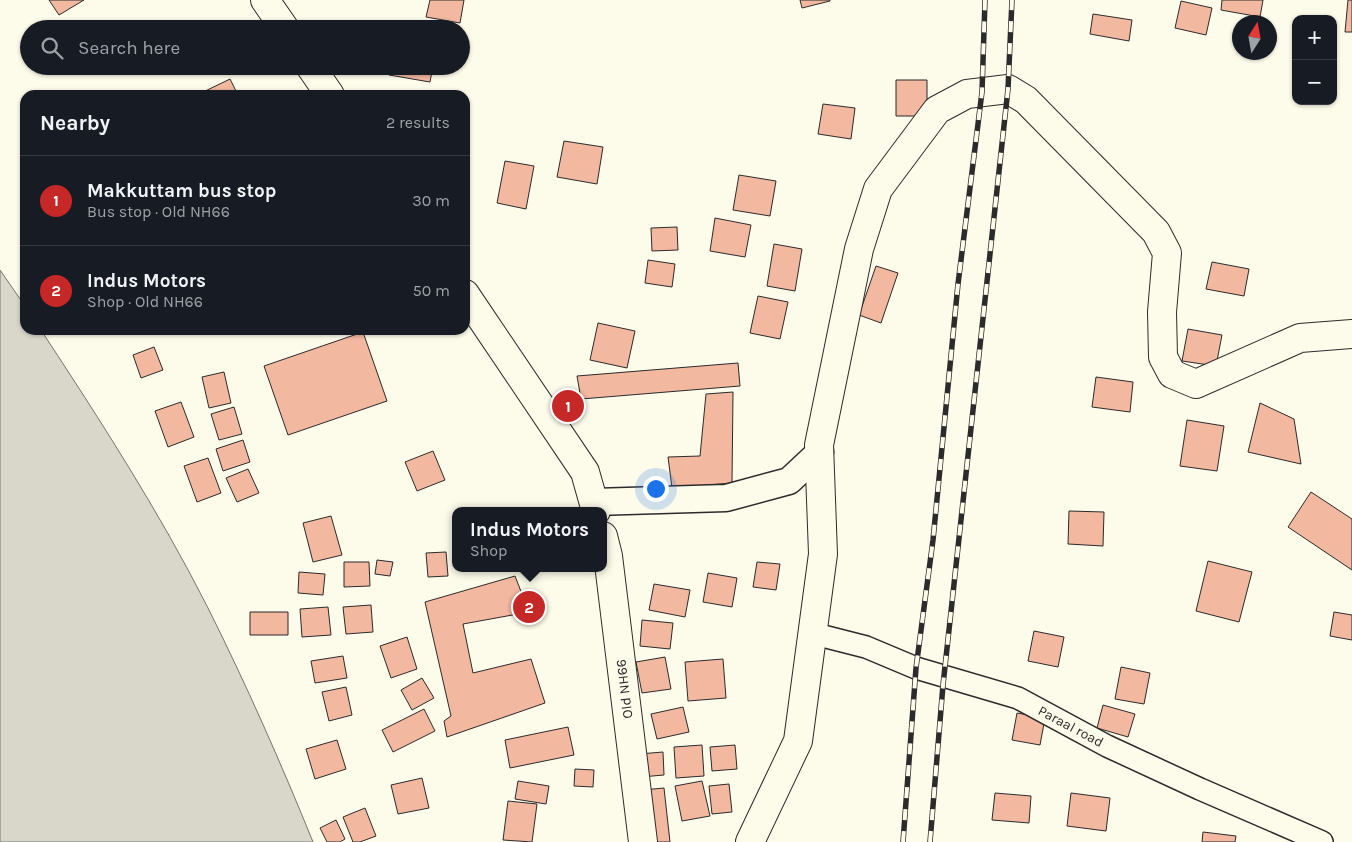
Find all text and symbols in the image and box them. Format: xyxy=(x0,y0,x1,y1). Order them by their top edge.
north arrow xyxy=(1232,15,1277,60)
map controls xyxy=(1292,15,1337,105)
button: + xyxy=(1292,15,1337,60)
search box xyxy=(20,20,470,75)
icon: search xyxy=(38,34,66,62)
text: Search here xyxy=(78,37,180,59)
button: − xyxy=(1292,60,1337,105)
text: Nearby xyxy=(40,111,110,135)
text: 2 results xyxy=(386,113,450,132)
text: Makkuttam bus stop xyxy=(87,180,276,202)
text: 1 xyxy=(53,191,59,210)
text: 30 m xyxy=(412,191,450,210)
text: Bus stop · Old NH66 xyxy=(87,202,230,221)
text: Indus Motors xyxy=(87,270,206,292)
text: 2 xyxy=(51,281,61,300)
text: 50 m xyxy=(413,281,450,300)
text: Shop · Old NH66 xyxy=(87,292,203,311)
pin: 1 xyxy=(552,387,584,425)
your location xyxy=(643,476,669,502)
popup xyxy=(452,507,607,572)
text: Indus Motors xyxy=(470,519,589,541)
text: Shop xyxy=(470,541,507,560)
pin: 2 xyxy=(513,588,545,626)
street label: Old NH66 xyxy=(612,658,637,720)
street label: Paraal road xyxy=(1035,702,1106,751)

